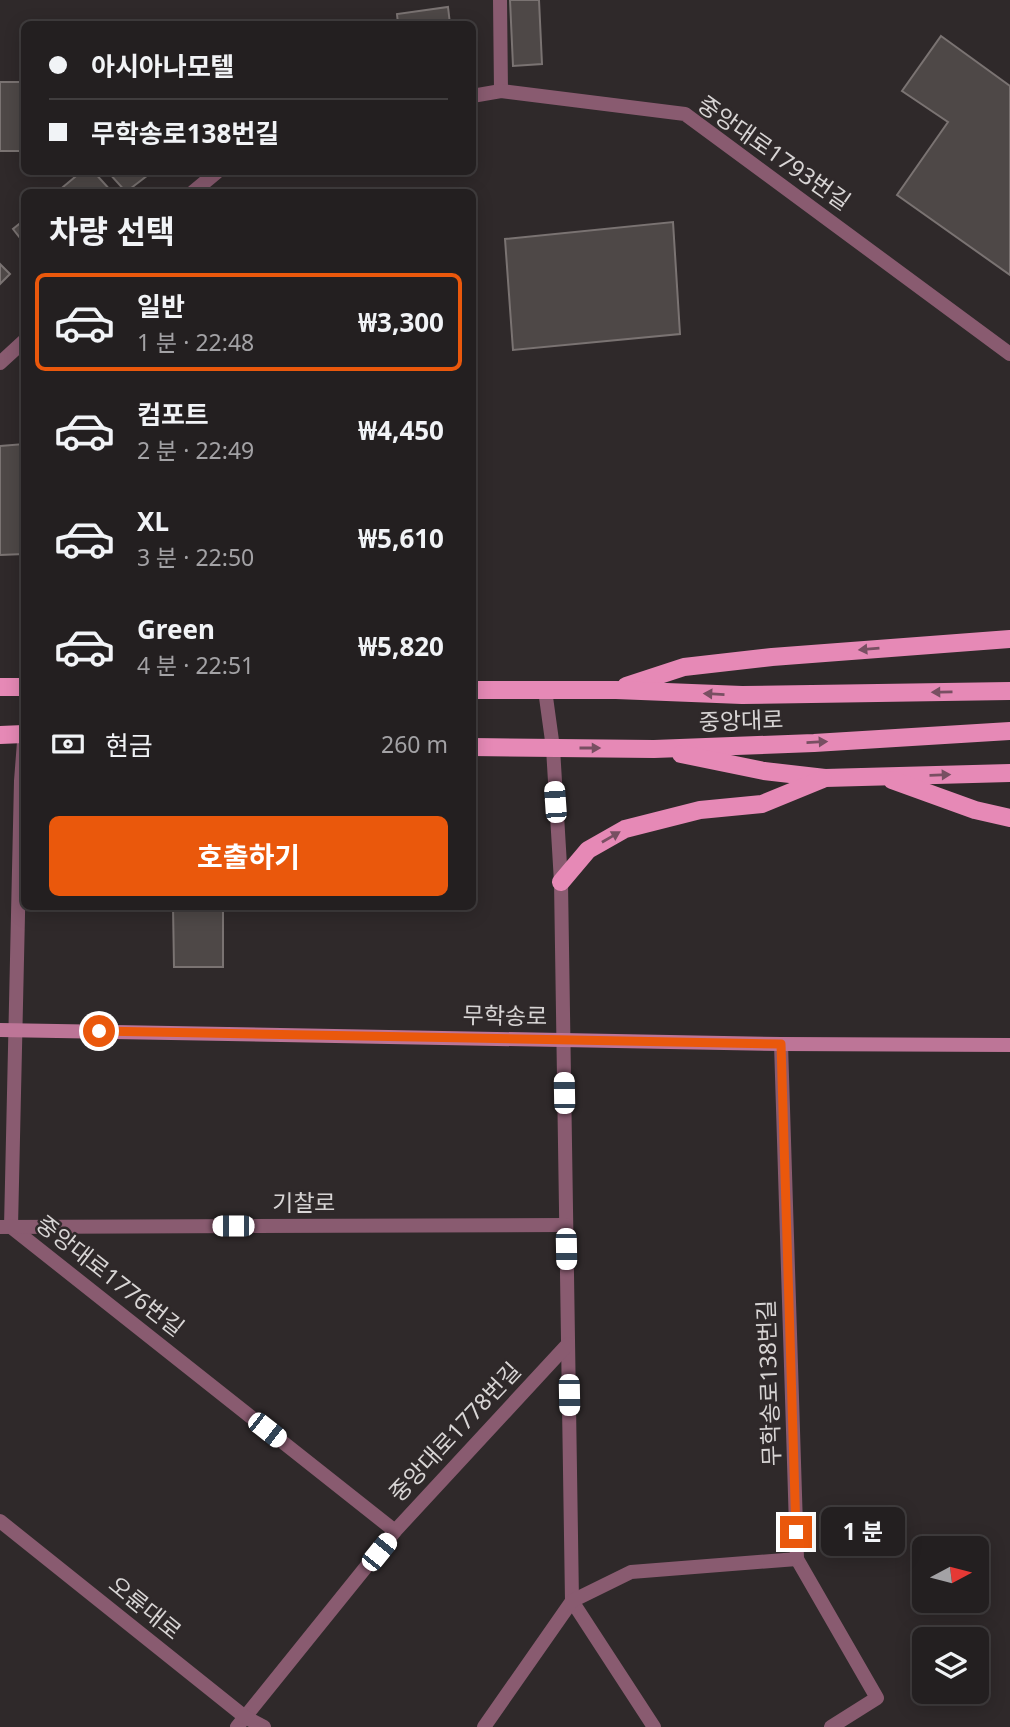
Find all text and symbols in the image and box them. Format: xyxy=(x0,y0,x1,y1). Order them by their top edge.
text: 아시아나모텔 xyxy=(91,48,235,84)
street label: 중앙대로1793번길 xyxy=(692,88,857,217)
text: 무학송로138번길 xyxy=(91,115,279,151)
text: 차량 선택 xyxy=(49,209,175,252)
text: 일반 xyxy=(137,288,185,324)
icon: car xyxy=(53,291,116,354)
text: ₩3,300 xyxy=(358,304,444,340)
text: 1 분 · 22:48 xyxy=(137,326,254,358)
text: 컴포트 xyxy=(137,396,209,432)
icon: car xyxy=(53,399,116,462)
text: ₩4,450 xyxy=(358,412,444,448)
text: 2 분 · 22:49 xyxy=(137,434,254,466)
text: XL xyxy=(137,503,169,539)
icon: car xyxy=(53,507,116,570)
text: ₩5,610 xyxy=(358,520,444,556)
text: 3 분 · 22:50 xyxy=(137,541,254,573)
text: Green xyxy=(137,611,215,647)
icon: car xyxy=(53,615,116,678)
text: ₩5,820 xyxy=(358,628,444,664)
one-way arrow xyxy=(857,644,879,655)
text: 4 분 · 22:51 xyxy=(137,649,254,681)
one-way arrow xyxy=(931,686,953,698)
one-way arrow xyxy=(703,689,725,700)
street label: 중앙대로 xyxy=(698,703,784,737)
icon: cash xyxy=(49,725,87,763)
text: 현금 xyxy=(105,727,153,763)
text: 260 m xyxy=(381,728,448,760)
one-way arrow xyxy=(806,737,828,748)
one-way arrow xyxy=(579,742,601,754)
one-way arrow xyxy=(929,769,951,780)
car xyxy=(544,780,567,824)
button: 호출하기 xyxy=(49,816,448,896)
one-way arrow xyxy=(601,831,620,843)
street label: 무학송로 xyxy=(462,998,548,1032)
route start xyxy=(83,1015,115,1047)
car xyxy=(554,1072,575,1114)
street label: 기찰로 xyxy=(272,1186,336,1218)
street label: 중앙대로1776번길 xyxy=(30,1207,191,1343)
car xyxy=(213,1216,255,1237)
car xyxy=(556,1228,577,1270)
street label: 무학송로138번길 xyxy=(749,1299,787,1467)
street label: 중앙대로1778번길 xyxy=(381,1355,527,1508)
car xyxy=(559,1374,580,1416)
car xyxy=(244,1409,291,1451)
callout: 1 분 xyxy=(820,1508,904,1556)
text: 1 분 xyxy=(843,1515,883,1547)
route end xyxy=(780,1516,812,1548)
car xyxy=(358,1529,401,1575)
north arrow xyxy=(912,1536,989,1614)
map controls xyxy=(912,1536,989,1704)
street label: 오륜대로 xyxy=(103,1568,189,1646)
button: layers xyxy=(912,1627,989,1704)

